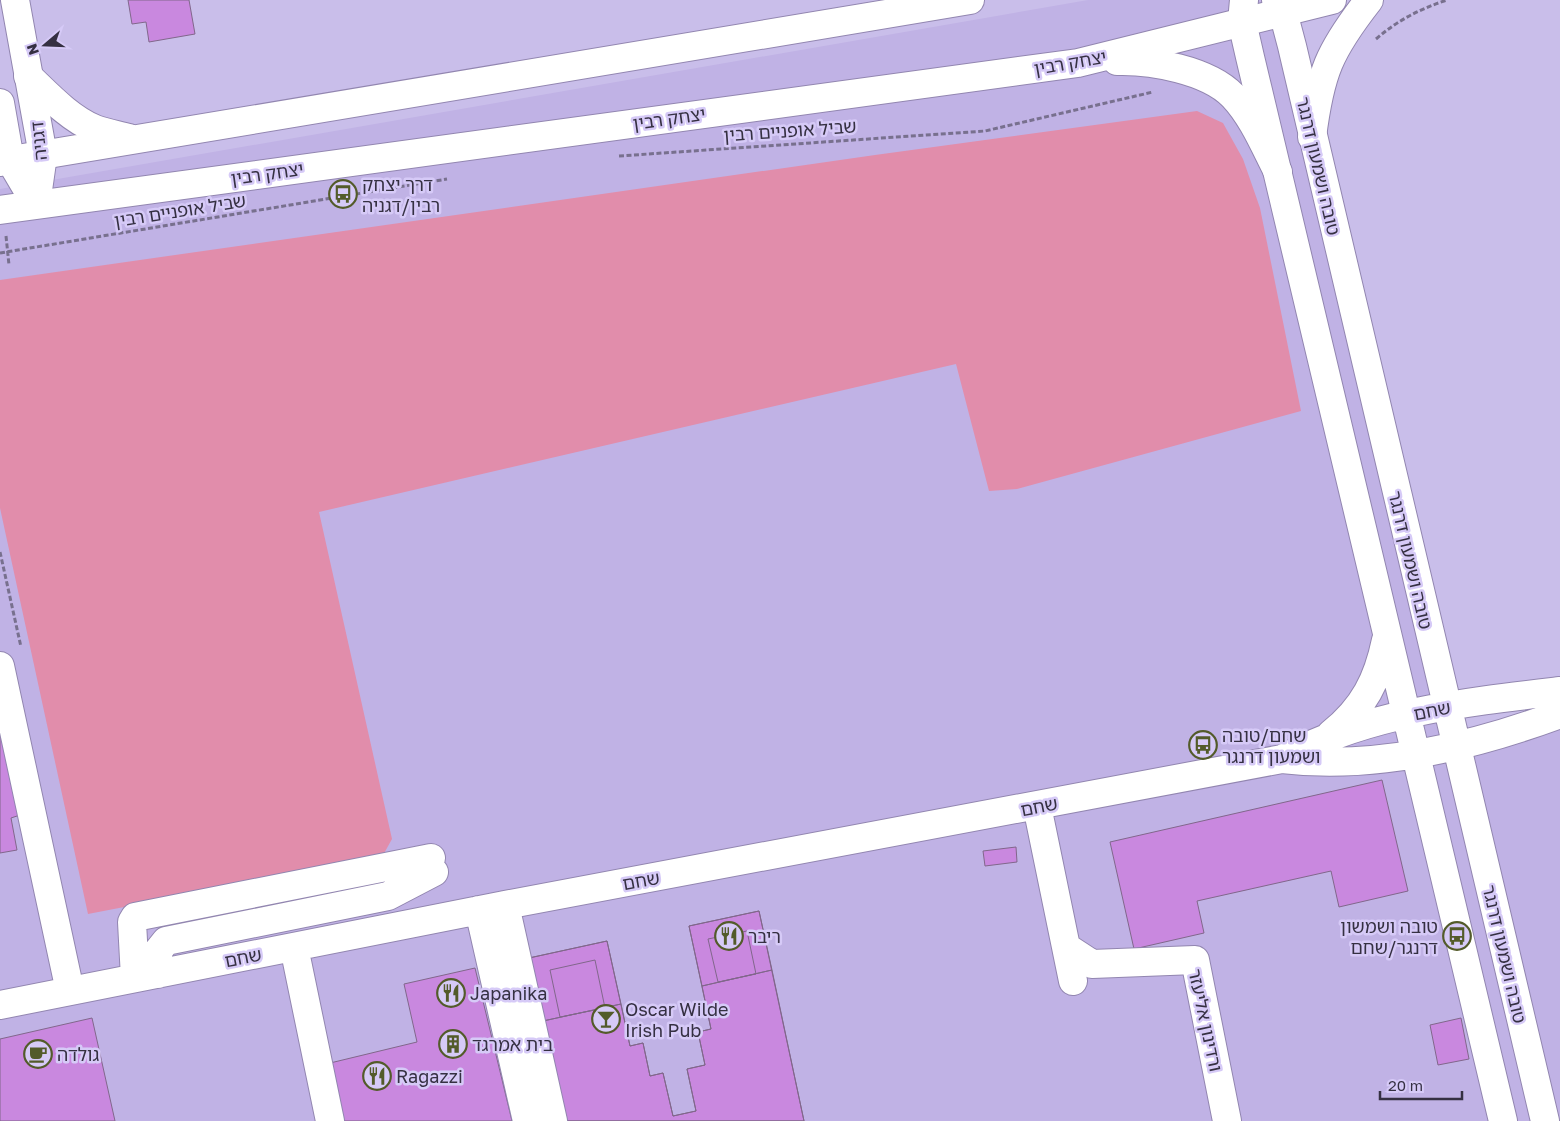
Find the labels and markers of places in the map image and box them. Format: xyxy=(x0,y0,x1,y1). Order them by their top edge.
place label: דרך יצחק רבין/דגניה xyxy=(362,173,440,216)
bus stop icon: דרך יצחק רבין/דגניה xyxy=(328,179,358,209)
place label: שחם/טובה ושמעון דרנגר xyxy=(1222,724,1320,767)
bus stop icon: שחם/טובה ושמעון דרנגר xyxy=(1188,730,1218,760)
place label: טובה ושמשון דרנגר/שחם xyxy=(1340,915,1438,958)
restaurant icon: ריבר xyxy=(714,921,744,951)
bus stop icon: טובה ושמשון דרנגר/שחם xyxy=(1442,921,1472,951)
place label: ריבר xyxy=(748,925,781,947)
restaurant icon: Japanika xyxy=(436,978,466,1008)
place label: Japanika xyxy=(470,982,547,1004)
place label: Oscar Wilde Irish Pub xyxy=(625,998,729,1041)
bar icon: Oscar Wilde Irish Pub xyxy=(591,1004,621,1034)
building icon: בית אמרגד xyxy=(438,1029,468,1059)
place label: בית אמרגד xyxy=(472,1033,553,1055)
cafe icon: גולדה xyxy=(23,1039,53,1069)
place label: גולדה xyxy=(57,1043,99,1065)
restaurant icon: Ragazzi xyxy=(362,1061,392,1091)
place label: Ragazzi xyxy=(396,1065,463,1087)

